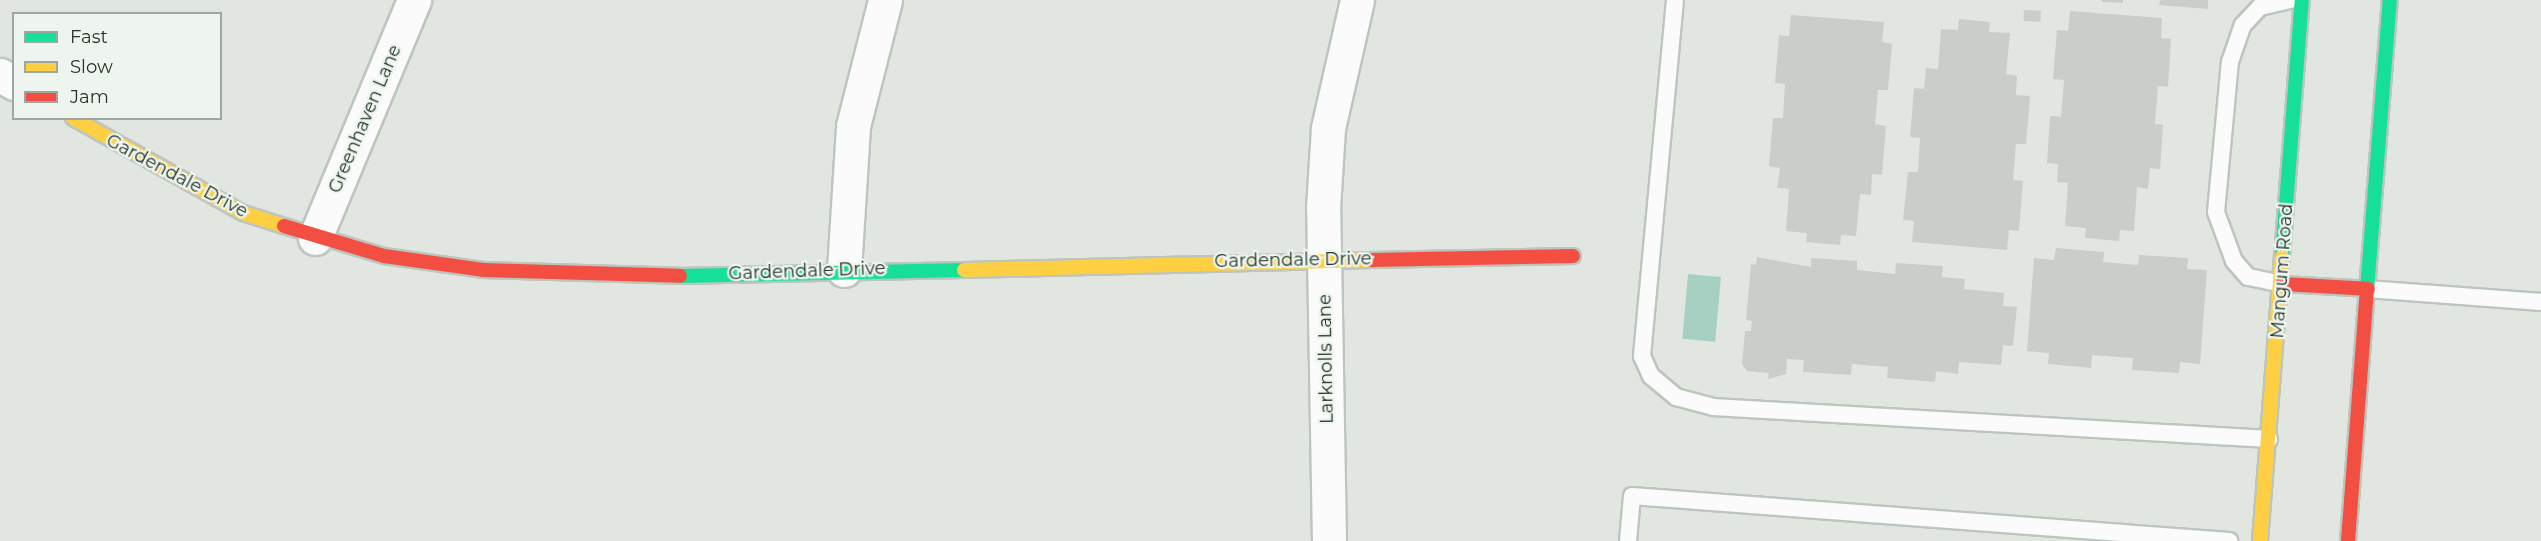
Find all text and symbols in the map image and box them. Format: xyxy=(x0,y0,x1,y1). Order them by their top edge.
legend xyxy=(12,12,222,120)
text: Fast xyxy=(70,26,108,48)
street label: Greenhaven Lane xyxy=(324,42,406,196)
text: Slow xyxy=(70,56,113,78)
text: Jam xyxy=(70,86,109,108)
street label: Gardendale Drive xyxy=(103,130,251,222)
street label: Mangum Road xyxy=(2267,203,2297,339)
street label: Gardendale Drive xyxy=(1214,248,1372,272)
street label: Gardendale Drive xyxy=(728,257,886,285)
street label: Larknolls Lane xyxy=(1314,294,1338,424)

